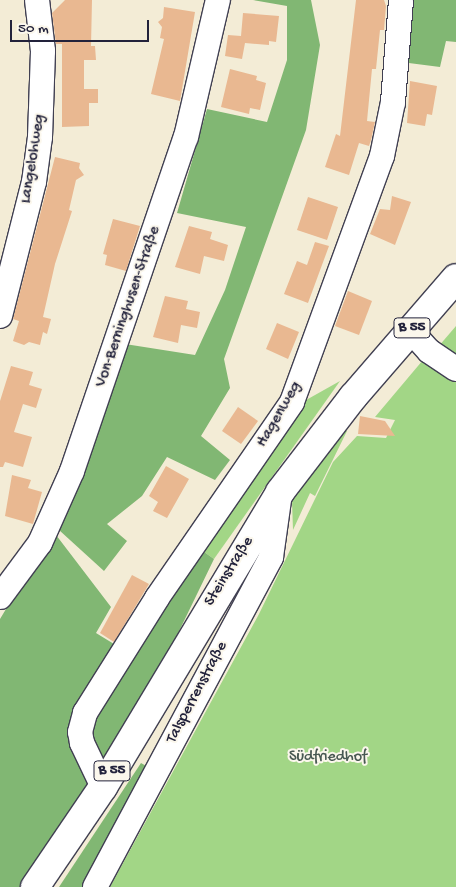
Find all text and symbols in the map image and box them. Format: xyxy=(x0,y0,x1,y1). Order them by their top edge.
scale bar xyxy=(12,10,151,42)
text: 50 m xyxy=(18,20,49,38)
street label: Langelohweg xyxy=(17,113,51,205)
street label: Von-Berninghusen-Straße xyxy=(92,224,166,390)
road number: B 55 xyxy=(393,316,431,340)
street label: Hagenweg xyxy=(254,379,306,451)
street label: Steinstraße xyxy=(201,534,259,610)
street label: Talsperrenstraße xyxy=(163,639,233,747)
park label: Südfriedhof xyxy=(289,748,367,768)
road number: B 55 xyxy=(93,758,131,784)

